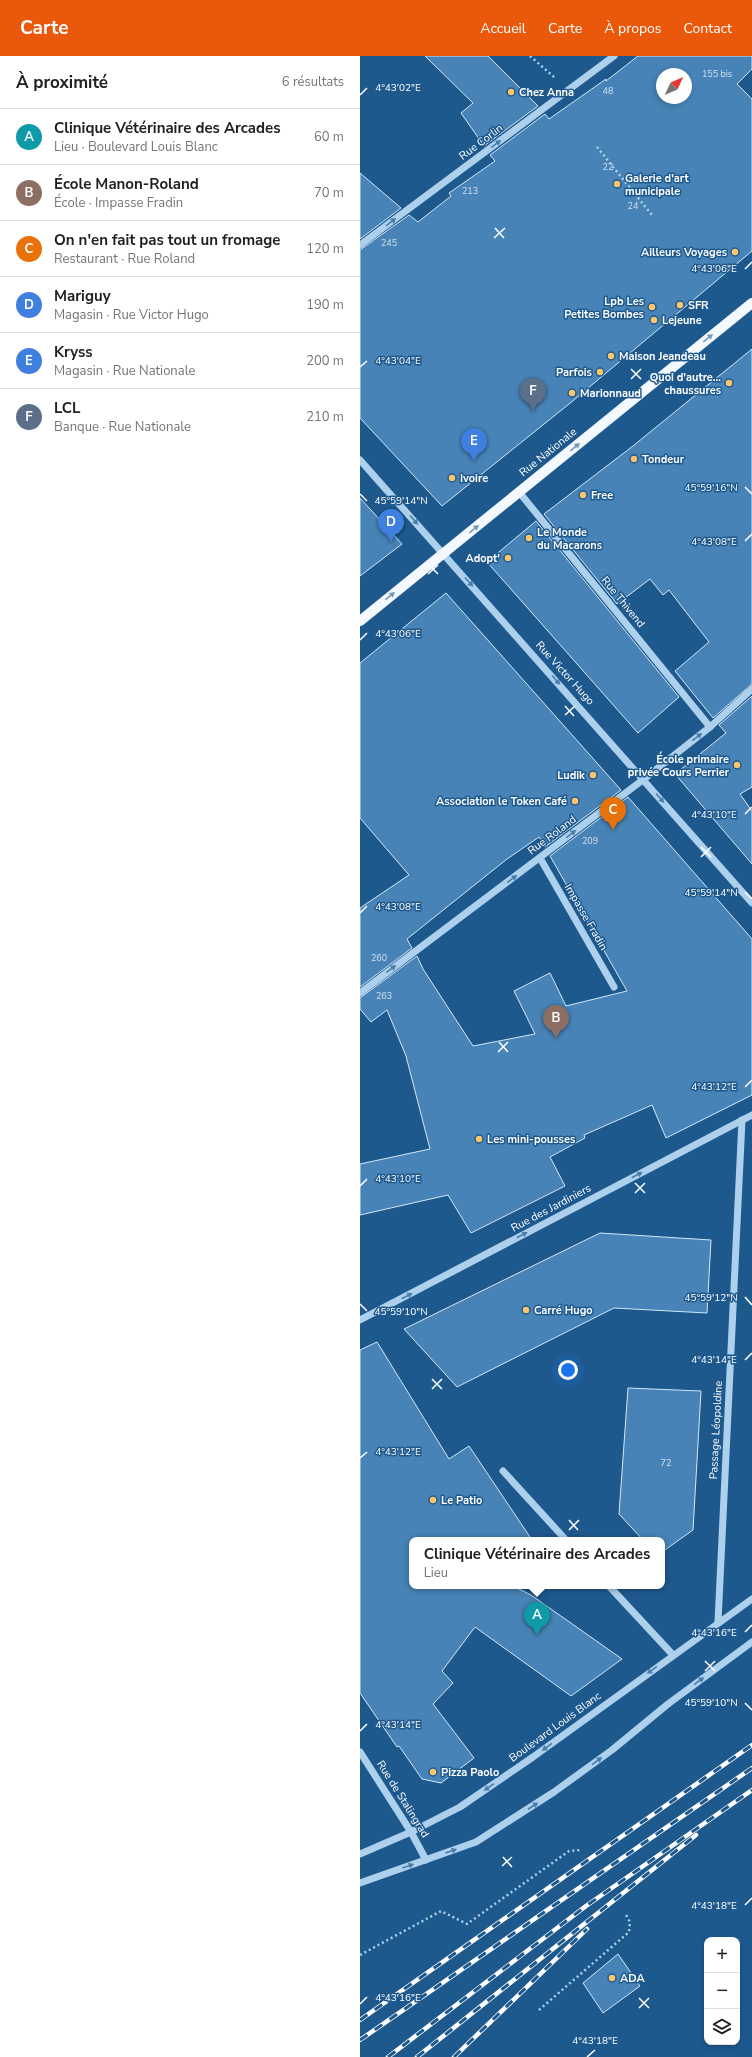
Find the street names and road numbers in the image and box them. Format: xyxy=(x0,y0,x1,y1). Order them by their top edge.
street label: Rue Corlin xyxy=(456,121,506,163)
street label: Rue Nationale xyxy=(516,424,580,480)
street label: Rue Thivend xyxy=(598,573,648,631)
street label: Rue Victor Hugo xyxy=(532,638,598,708)
street label: Rue Roland xyxy=(525,812,579,858)
street label: Impasse Fradin xyxy=(561,881,611,953)
street label: Rue des Jardiniers xyxy=(508,1181,594,1235)
street label: Passage Léopoldine xyxy=(706,1380,726,1480)
street label: Boulevard Louis Blanc xyxy=(506,1689,604,1765)
street label: Rue de Stalingrad xyxy=(373,1758,433,1840)

